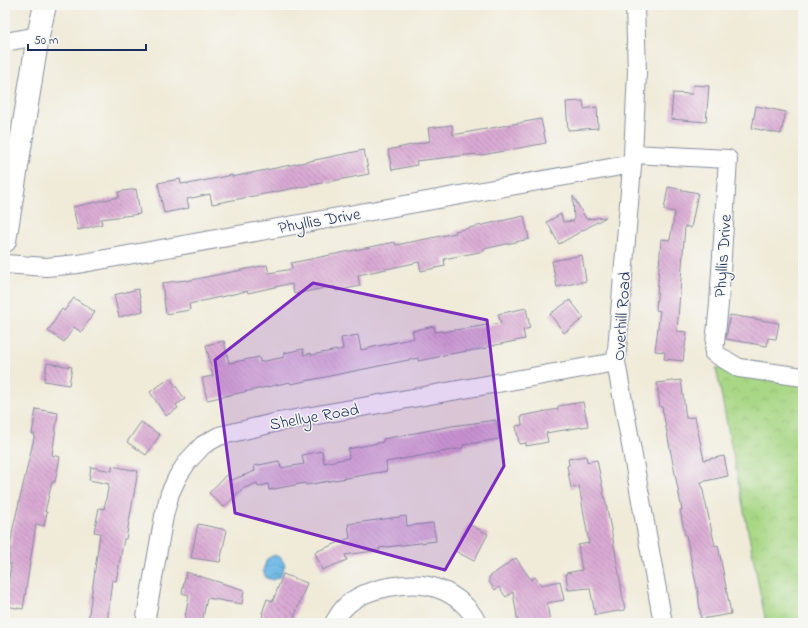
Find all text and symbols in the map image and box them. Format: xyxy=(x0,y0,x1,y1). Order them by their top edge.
scale bar xyxy=(28,26,146,52)
text: 50 m xyxy=(34,32,58,50)
street label: Phyllis Drive xyxy=(276,202,363,242)
street label: Phyllis Drive xyxy=(708,213,740,299)
street label: Overhill Road xyxy=(607,270,638,361)
street label: Shellye Road xyxy=(267,397,362,439)

